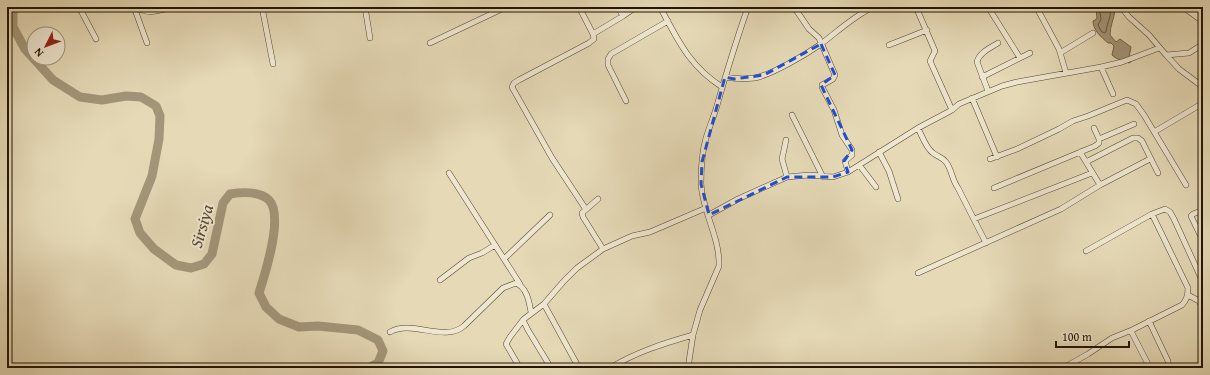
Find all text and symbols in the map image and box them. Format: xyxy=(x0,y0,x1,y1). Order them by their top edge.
north arrow xyxy=(26,26,66,66)
text: N xyxy=(30,44,47,61)
water label: Sirsiya xyxy=(183,201,219,251)
scale bar xyxy=(1056,323,1129,349)
text: 100 m xyxy=(1062,328,1092,345)

